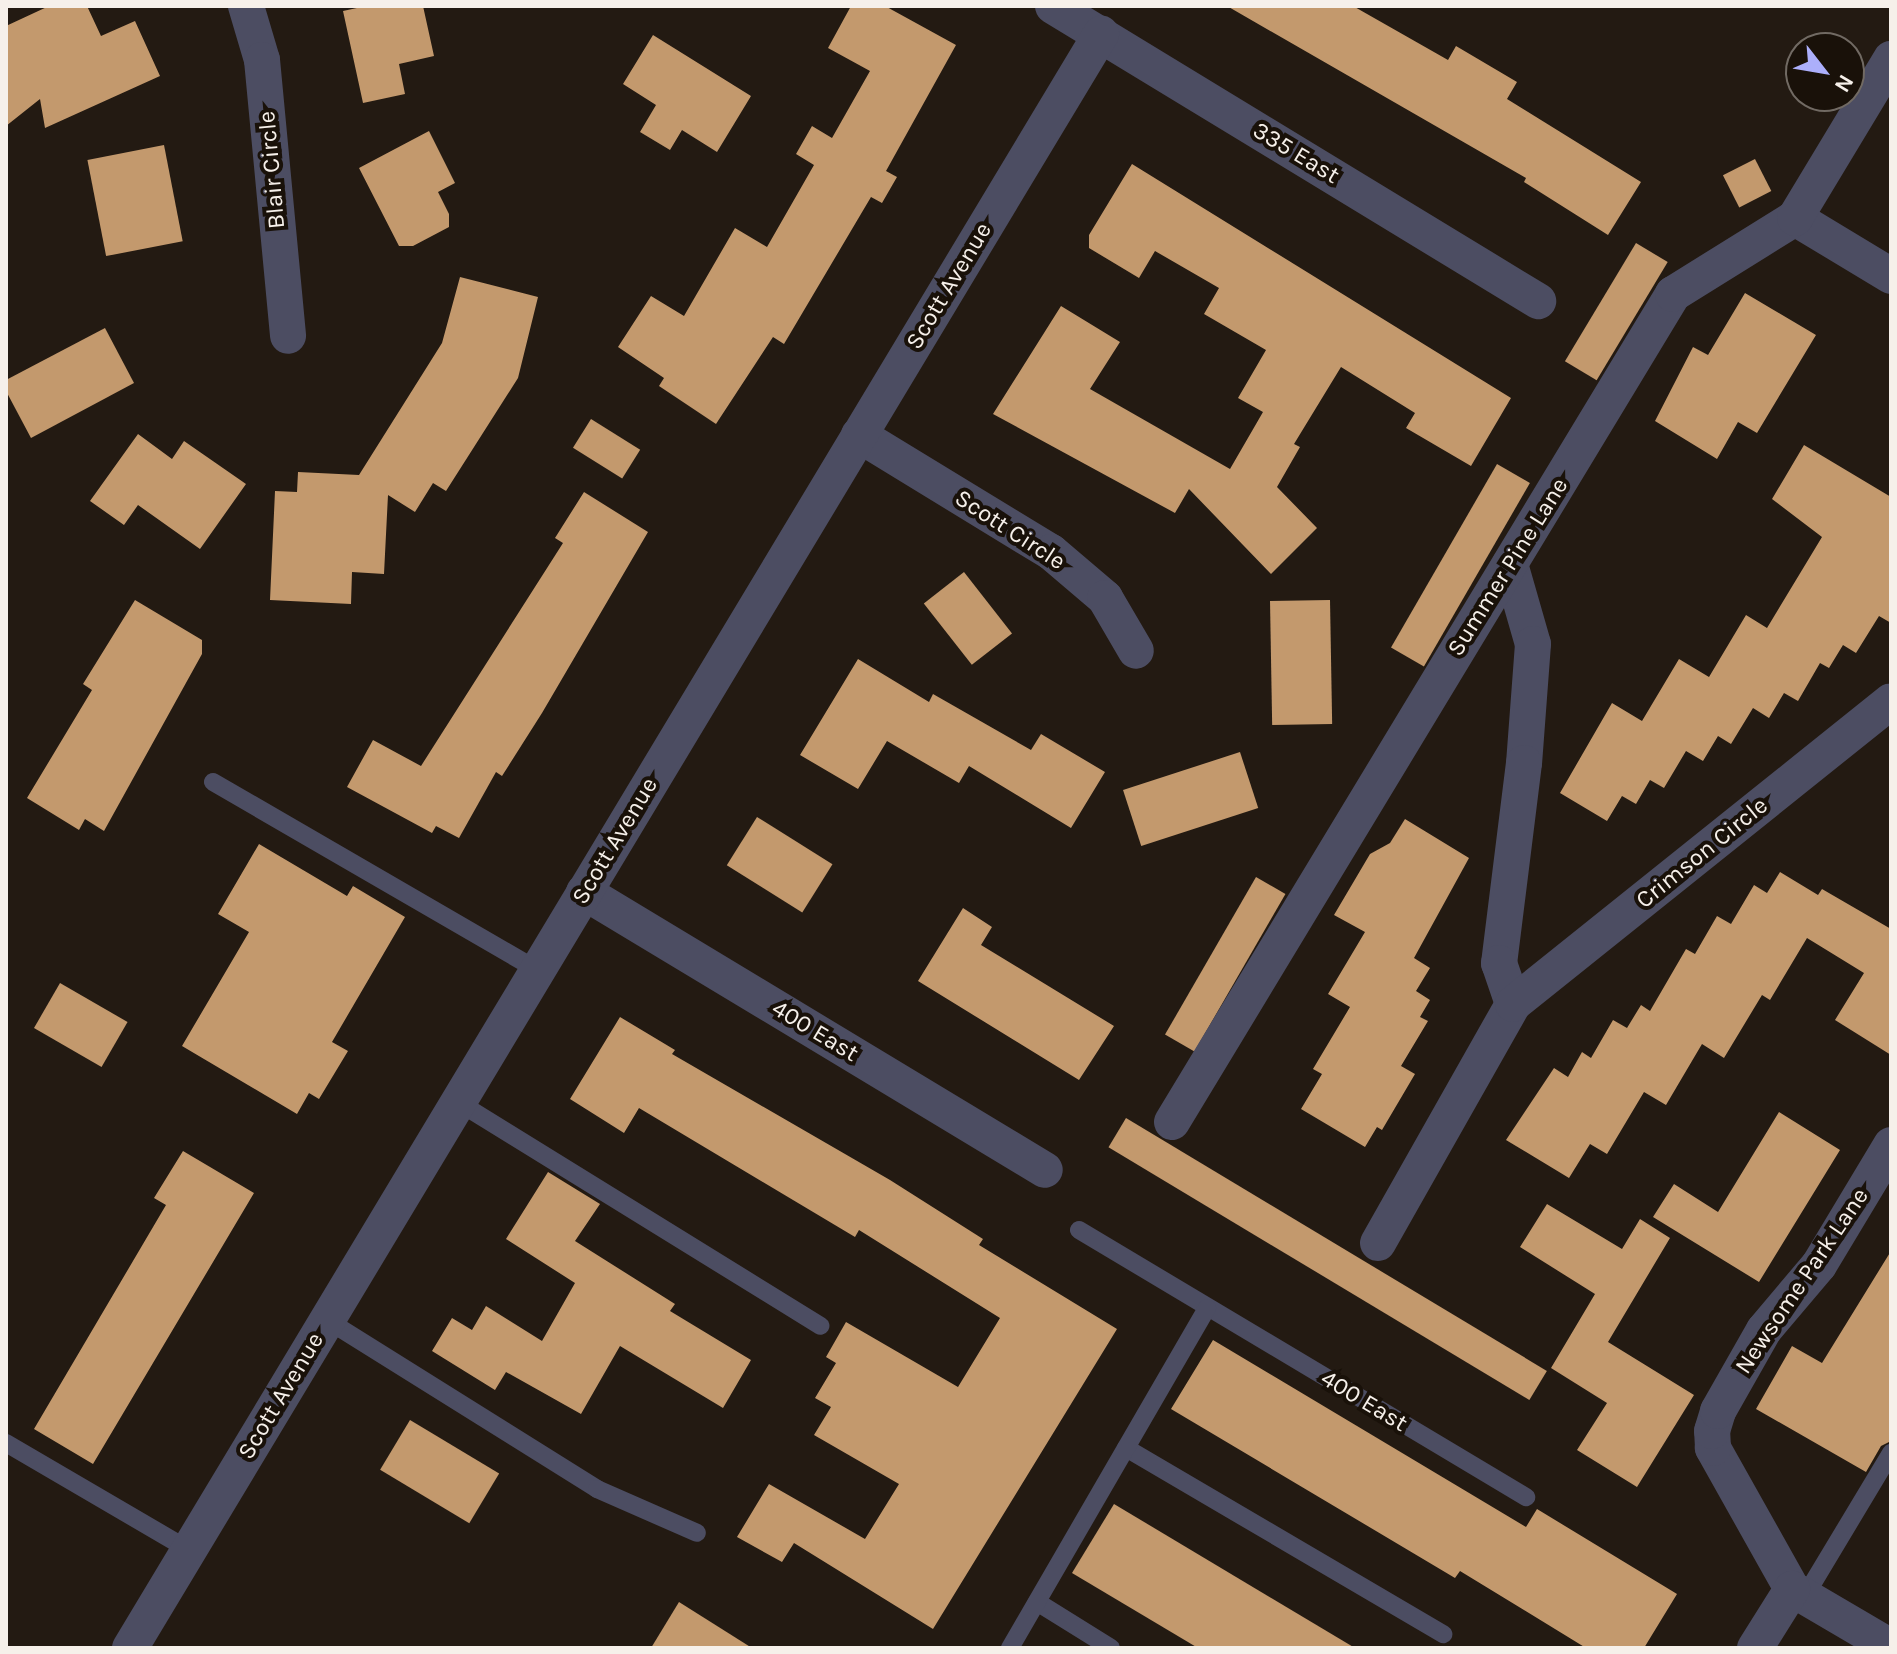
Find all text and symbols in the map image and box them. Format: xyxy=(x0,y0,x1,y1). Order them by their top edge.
north arrow xyxy=(1785,32,1865,112)
text: N xyxy=(1829,70,1859,97)
street label: Blair Circle xyxy=(252,110,292,230)
street label: 335 East xyxy=(1247,116,1345,190)
street label: Scott Avenue xyxy=(900,217,998,355)
street label: Summer Pine Lane xyxy=(1442,473,1574,661)
street label: Scott Circle xyxy=(949,484,1071,576)
street label: Scott Avenue xyxy=(566,772,664,910)
street label: Crimson Circle xyxy=(1630,791,1774,915)
street label: 400 East xyxy=(766,994,864,1068)
street label: Newsome Park Lane xyxy=(1729,1183,1875,1379)
street label: Scott Avenue xyxy=(232,1327,330,1465)
street label: 400 East xyxy=(1315,1364,1413,1438)

